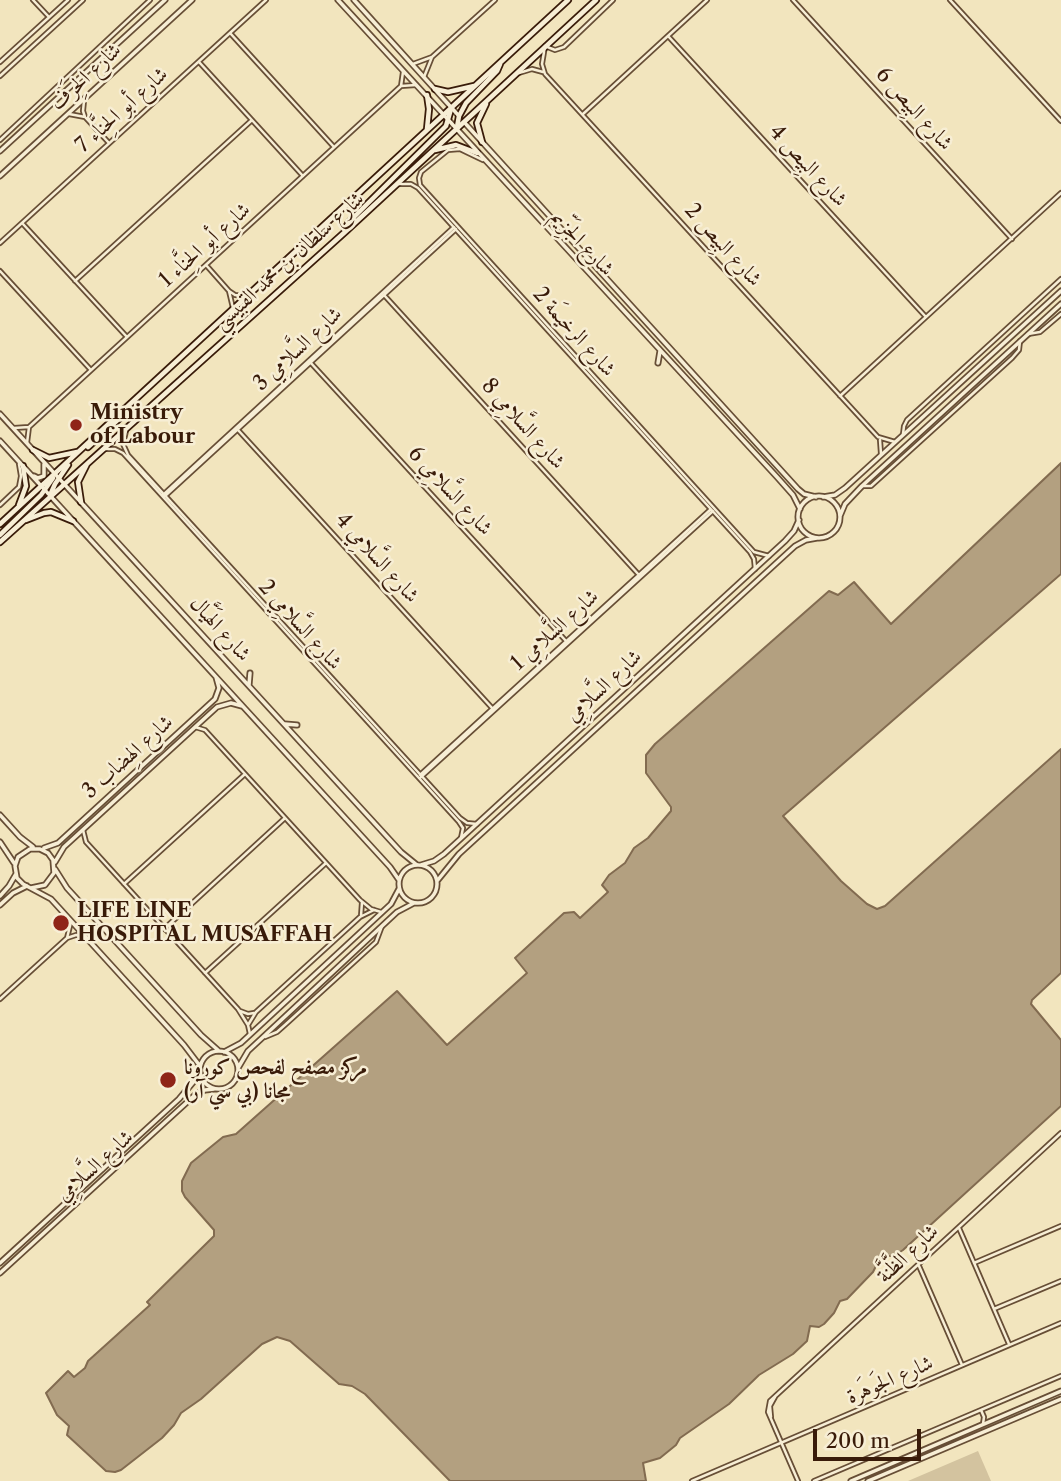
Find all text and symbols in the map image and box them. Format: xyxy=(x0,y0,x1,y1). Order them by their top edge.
street label: شارع الحِرَف xyxy=(45,38,127,116)
street label: شارع أبو الحِنَّاء 7 xyxy=(71,62,173,158)
street label: شارع البِيص 6 xyxy=(870,62,958,156)
street label: شارع البِيص 4 xyxy=(764,120,852,212)
street label: شارع سلطان بن محمد القبيسي xyxy=(209,187,369,335)
street label: شارع أبو الحِنَّاء 1 xyxy=(154,198,256,292)
street label: شارع البِيص 2 xyxy=(679,198,767,292)
street label: شارع الجَزِّيم xyxy=(545,205,619,281)
street label: شارع الرخيمَة 2 xyxy=(527,282,621,382)
street label: شارع السَّلامِي 3 xyxy=(248,302,348,396)
street label: شارع السَّلامِي 8 xyxy=(476,374,570,474)
place label: Ministry of Labour xyxy=(90,400,195,450)
marker: Ministry of Labour xyxy=(68,417,84,433)
street label: شارع السَّلامِي 6 xyxy=(402,441,498,541)
street label: شارع السَّلامِي 4 xyxy=(330,508,424,608)
street label: شارع السَّلامِي 2 xyxy=(253,575,347,675)
street label: شارع السَّلامِي 1 xyxy=(506,584,604,676)
street label: شارع الهَيَّال xyxy=(184,591,256,667)
street label: شارع السَّلامِي xyxy=(561,644,647,728)
street label: شارع الهِضاب 3 xyxy=(78,710,178,804)
place label: LIFE LINE HOSPITAL MUSAFFAH xyxy=(77,898,332,948)
marker: LIFE LINE HOSPITAL MUSAFFAH xyxy=(51,913,71,933)
place label: مركز مصفح لفحص كورونا (بي سي آر) مجانا xyxy=(184,1055,367,1105)
marker: مركز مصفح لفحص كورونا (بي سي آر) مجانا xyxy=(158,1070,178,1090)
street label: شارع السَّلامِي xyxy=(51,1125,139,1207)
street label: شارع الظَّنَّة xyxy=(872,1219,944,1289)
street label: شارع الجَوهَرة xyxy=(843,1351,937,1409)
scale bar xyxy=(816,1414,925,1458)
text: 200 m xyxy=(826,1428,890,1453)

